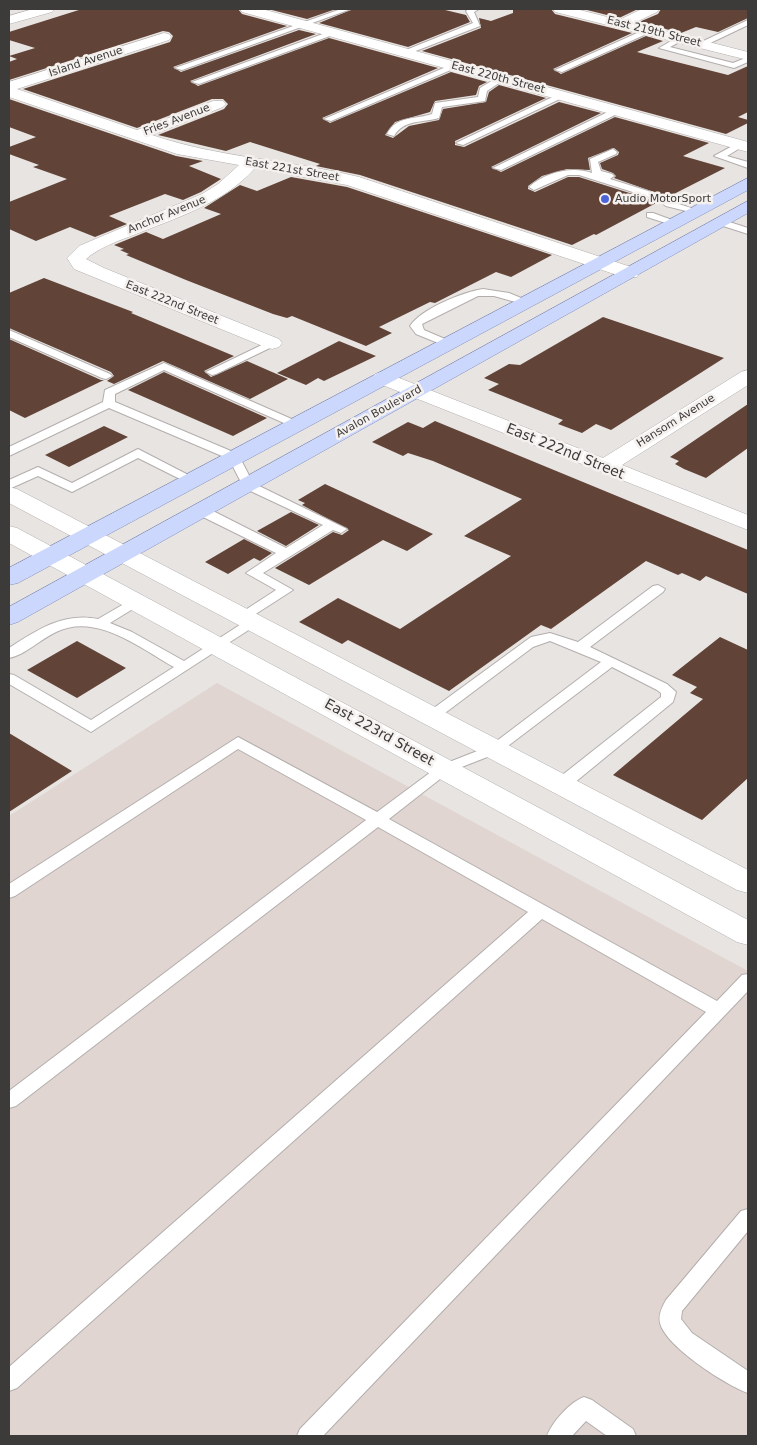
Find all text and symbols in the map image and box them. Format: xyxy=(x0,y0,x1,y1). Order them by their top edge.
street label: East 219th Street xyxy=(606,14,702,50)
street label: Island Avenue xyxy=(47,44,125,80)
street label: East 220th Street xyxy=(450,59,546,97)
street label: Fries Avenue xyxy=(142,101,212,139)
street label: East 221st Street xyxy=(244,155,340,185)
place label: Audio MotorSport xyxy=(615,192,711,206)
street label: Anchor Avenue xyxy=(126,193,208,237)
marker: Audio MotorSport xyxy=(599,193,611,205)
street label: East 222nd Street xyxy=(124,278,220,328)
street label: Avalon Boulevard xyxy=(334,383,424,441)
street label: Hansom Avenue xyxy=(635,392,717,450)
street label: East 222nd Street xyxy=(503,421,627,483)
street label: East 223rd Street xyxy=(321,696,437,770)

